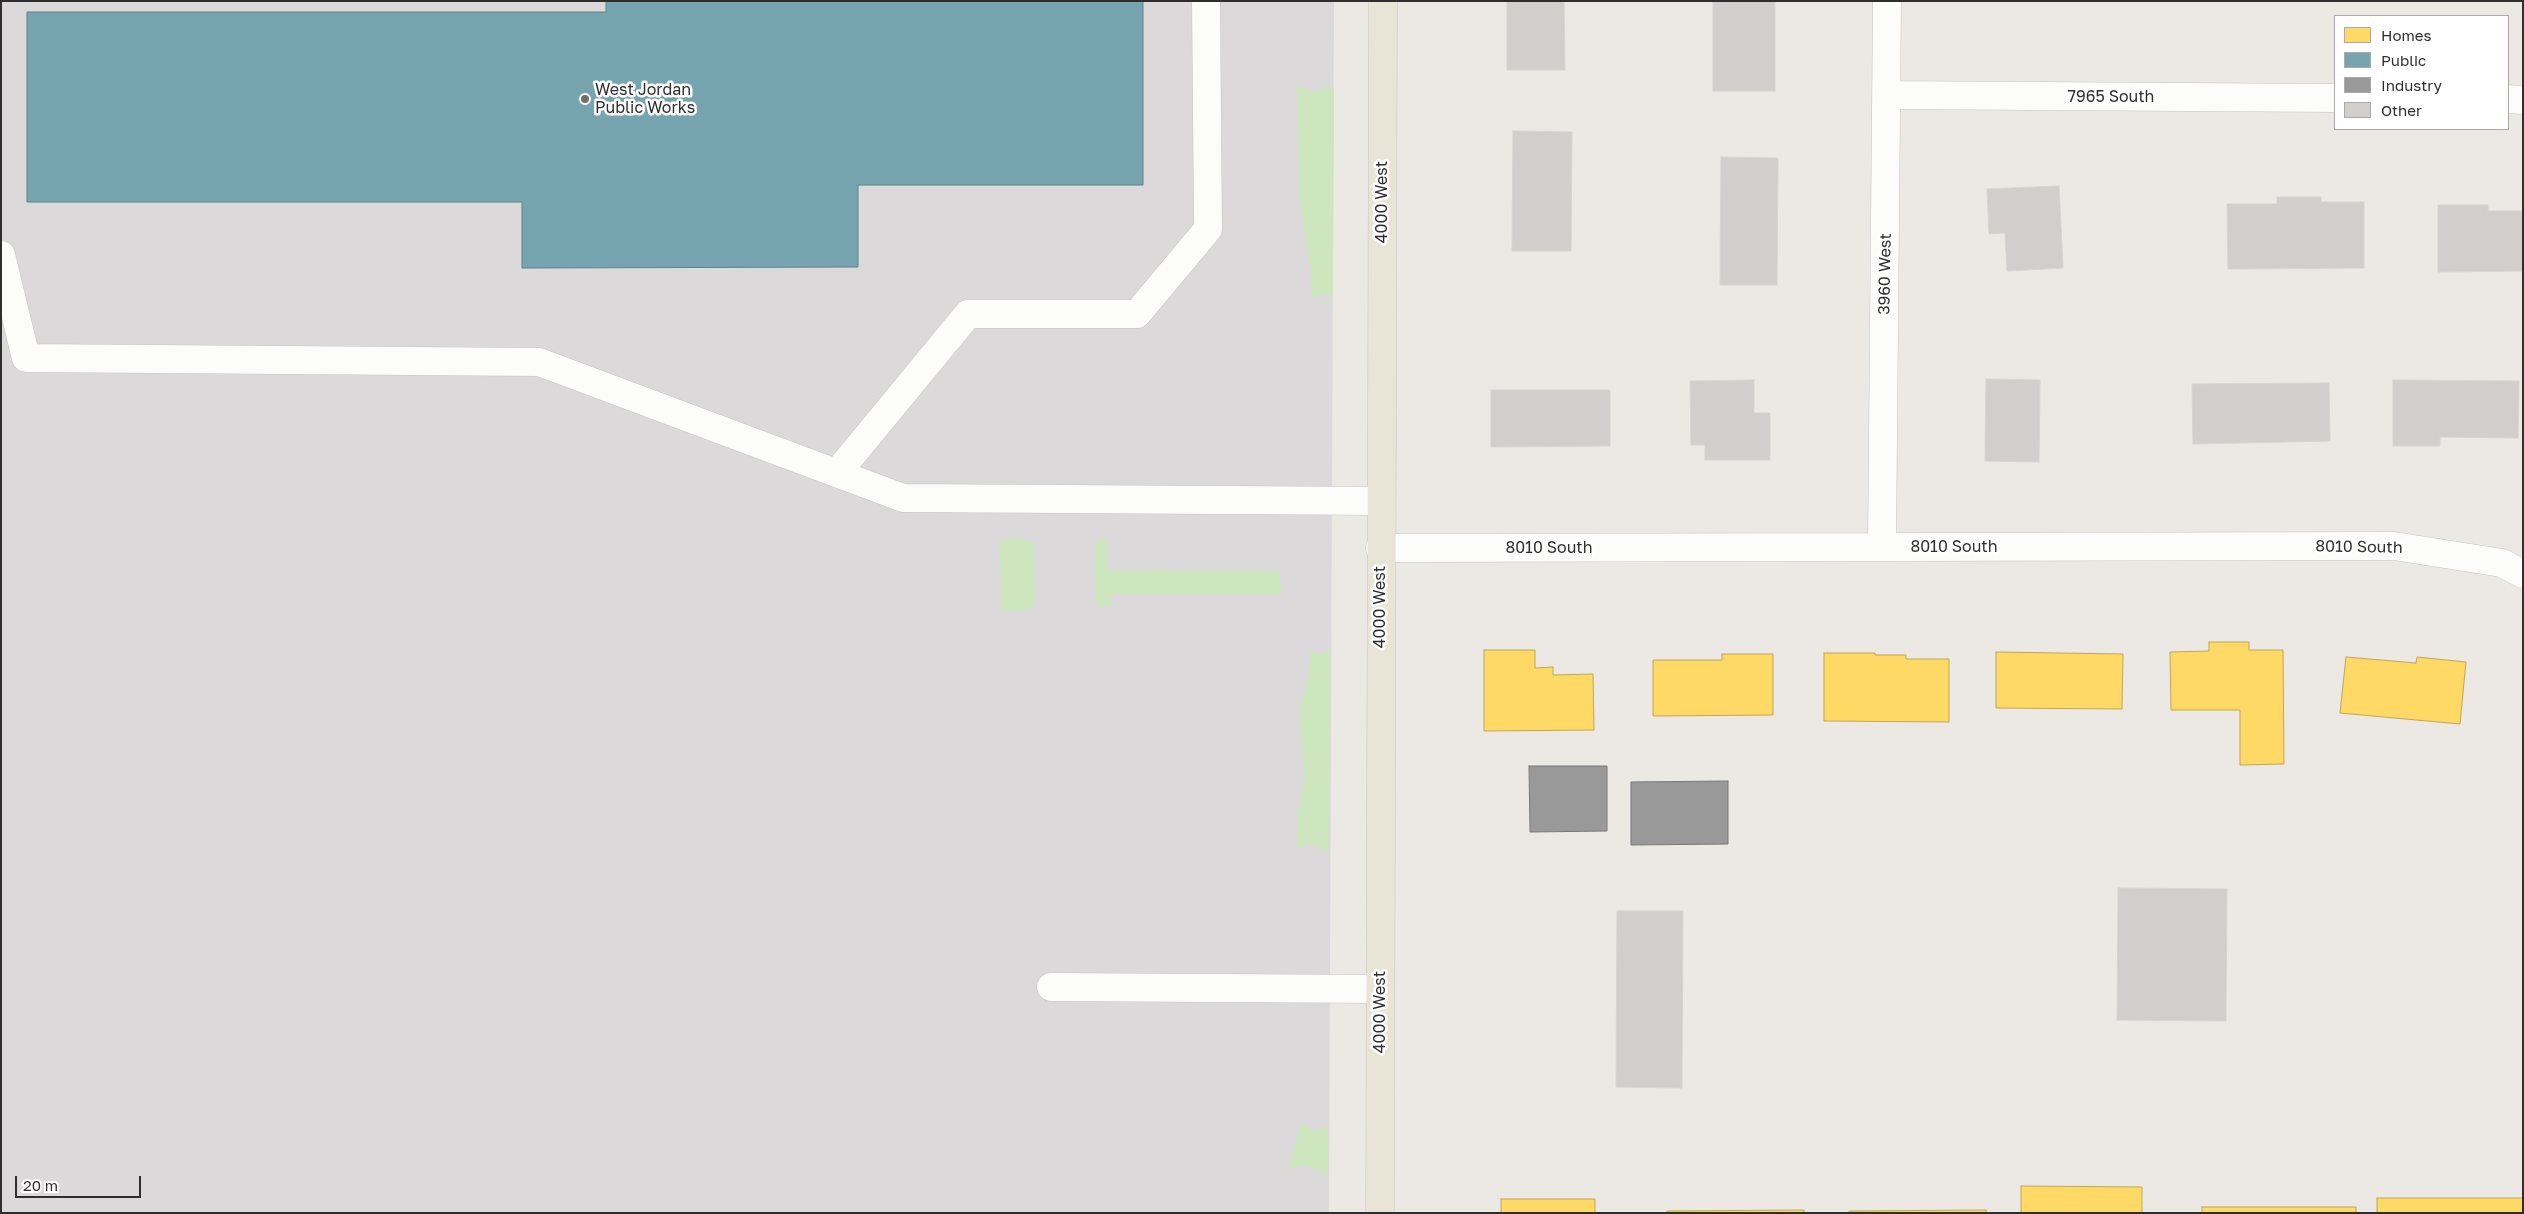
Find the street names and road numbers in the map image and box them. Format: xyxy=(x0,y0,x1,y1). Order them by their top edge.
street label: 7965 South xyxy=(2068,87,2154,107)
street label: 4000 West xyxy=(1372,161,1392,243)
street label: 3960 West xyxy=(1875,233,1895,315)
street label: 8010 South xyxy=(1910,537,1998,557)
street label: 8010 South xyxy=(2315,537,2403,557)
street label: 8010 South xyxy=(1505,538,1593,558)
street label: 4000 West xyxy=(1370,566,1390,648)
street label: 4000 West xyxy=(1370,971,1390,1053)

